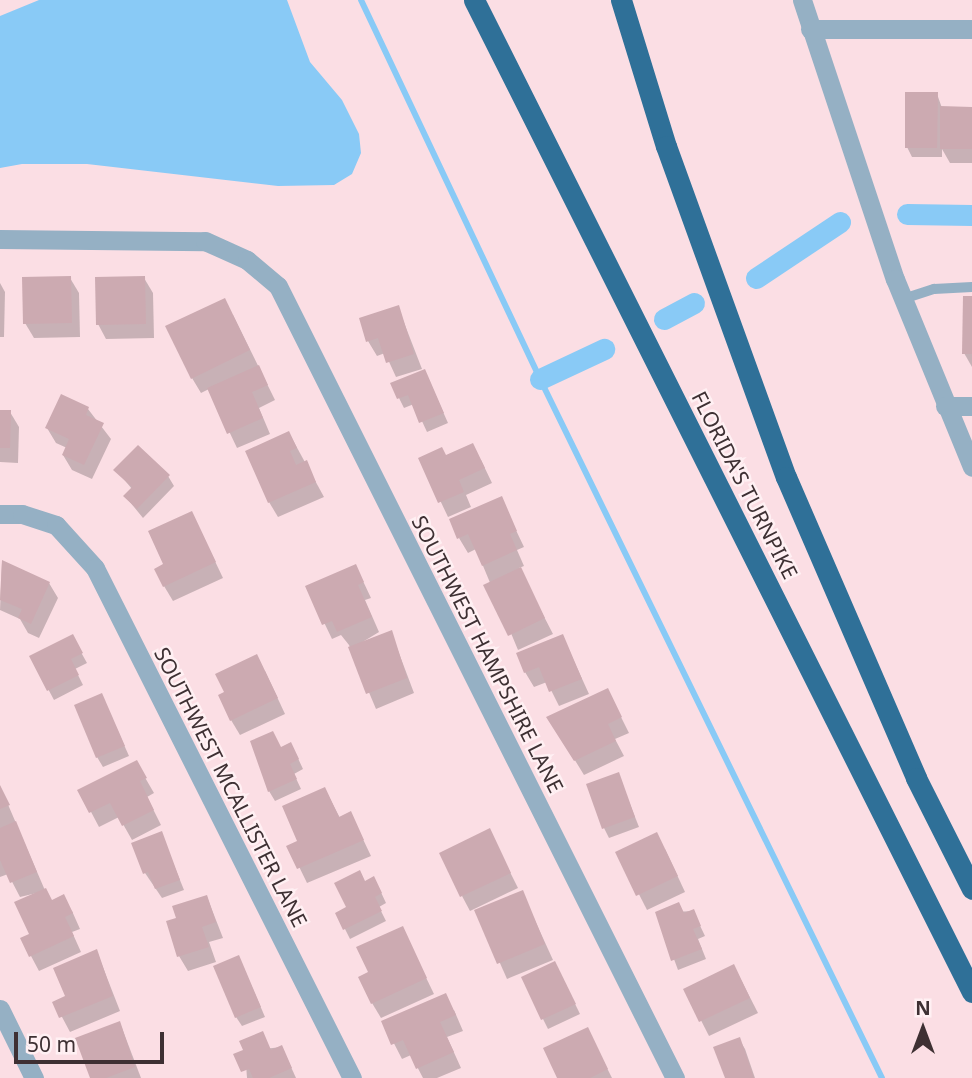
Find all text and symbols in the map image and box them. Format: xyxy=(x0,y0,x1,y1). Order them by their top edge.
street label: FLORIDA'S TURNPIKE xyxy=(687,387,803,583)
street label: SOUTHWEST HAMPSHIRE LANE xyxy=(407,511,569,797)
street label: SOUTHWEST MCALLISTER LANE xyxy=(149,643,313,931)
north arrow xyxy=(888,994,958,1064)
text: N xyxy=(915,995,931,1021)
scale bar xyxy=(18,1018,168,1062)
text: 50 m xyxy=(27,1030,76,1058)

